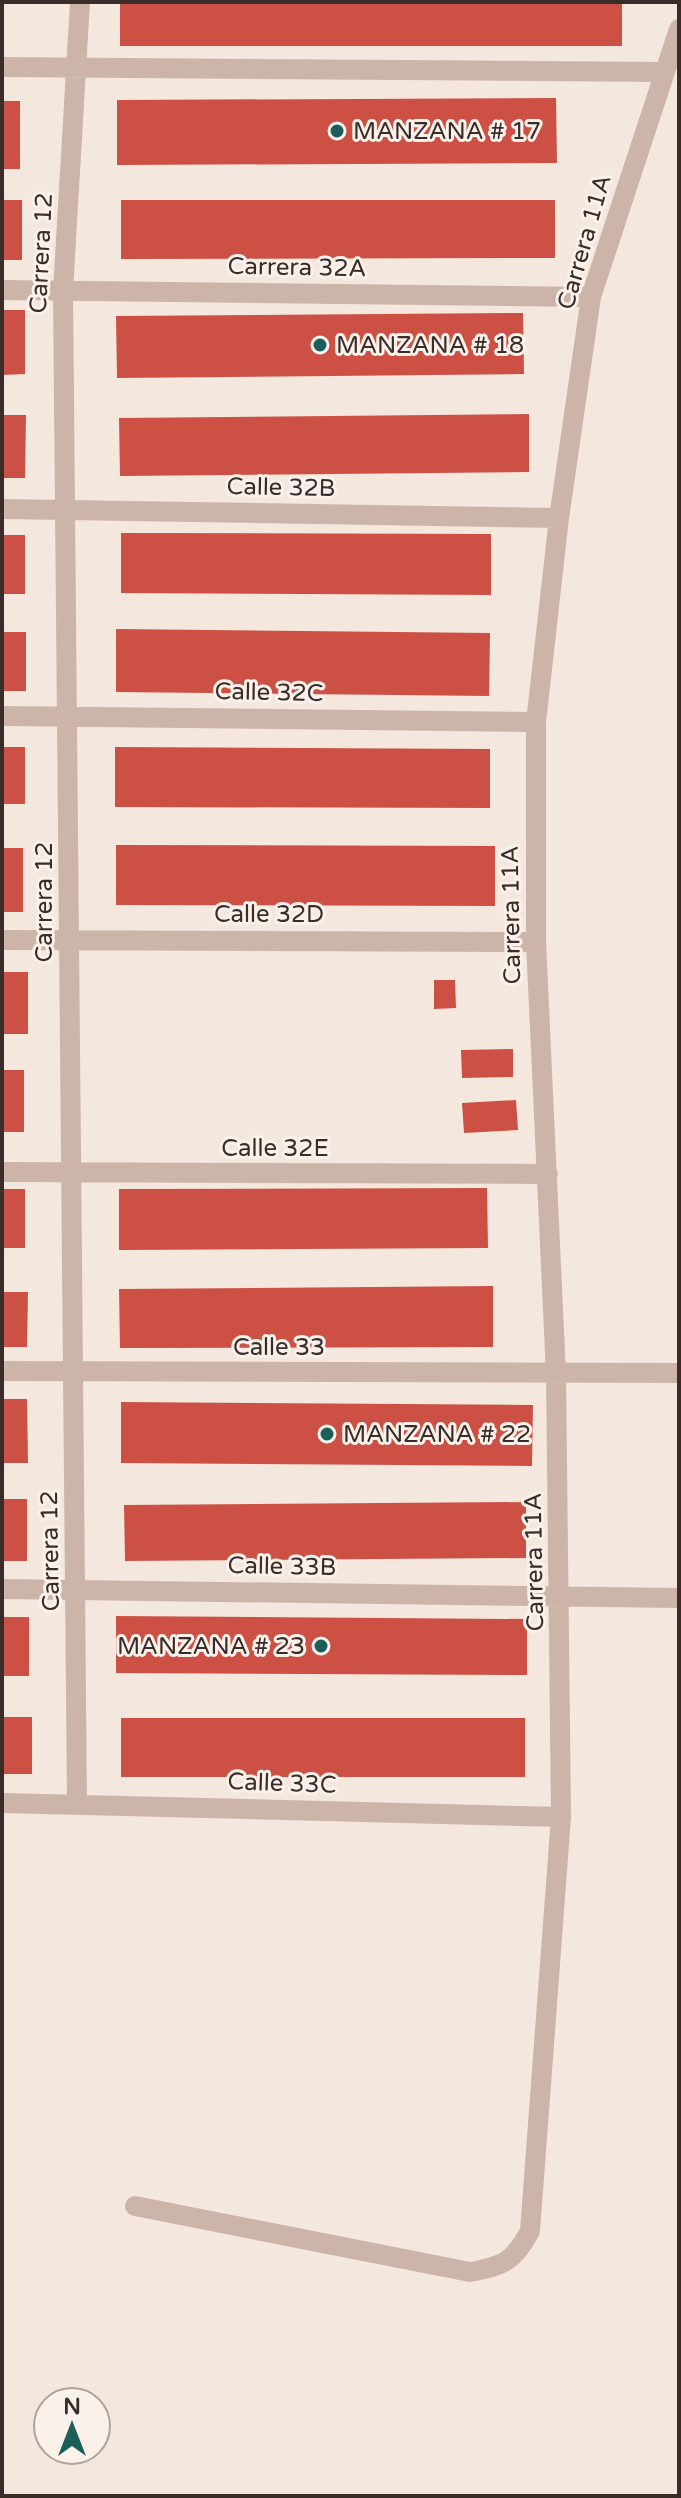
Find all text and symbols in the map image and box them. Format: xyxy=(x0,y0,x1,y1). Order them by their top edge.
place label: MANZANA # 17 xyxy=(353,117,541,146)
marker: MANZANA # 17 xyxy=(328,122,346,140)
street label: Carrera 11A xyxy=(551,171,618,313)
street label: Carrera 12 xyxy=(24,192,59,314)
street label: Carrera 32A xyxy=(227,252,367,283)
place label: MANZANA # 18 xyxy=(336,331,524,360)
marker: MANZANA # 18 xyxy=(311,336,329,354)
street label: Calle 32B xyxy=(226,472,336,503)
street label: Calle 32C xyxy=(214,677,324,708)
street label: Carrera 12 xyxy=(30,842,59,962)
street label: Carrera 11A xyxy=(496,845,527,985)
street label: Calle 32D xyxy=(214,900,324,929)
street label: Calle 32E xyxy=(221,1134,329,1163)
street label: Calle 33 xyxy=(233,1333,325,1362)
place label: MANZANA # 22 xyxy=(343,1420,531,1449)
marker: MANZANA # 22 xyxy=(318,1425,336,1443)
street label: Carrera 12 xyxy=(35,1490,66,1612)
street label: Carrera 11A xyxy=(519,1492,550,1632)
street label: Calle 33B xyxy=(227,1551,337,1582)
place label: MANZANA # 23 xyxy=(117,1632,305,1661)
marker: MANZANA # 23 xyxy=(312,1637,330,1655)
street label: Calle 33C xyxy=(227,1767,337,1800)
north arrow xyxy=(32,2386,112,2466)
text: N xyxy=(63,2394,81,2420)

